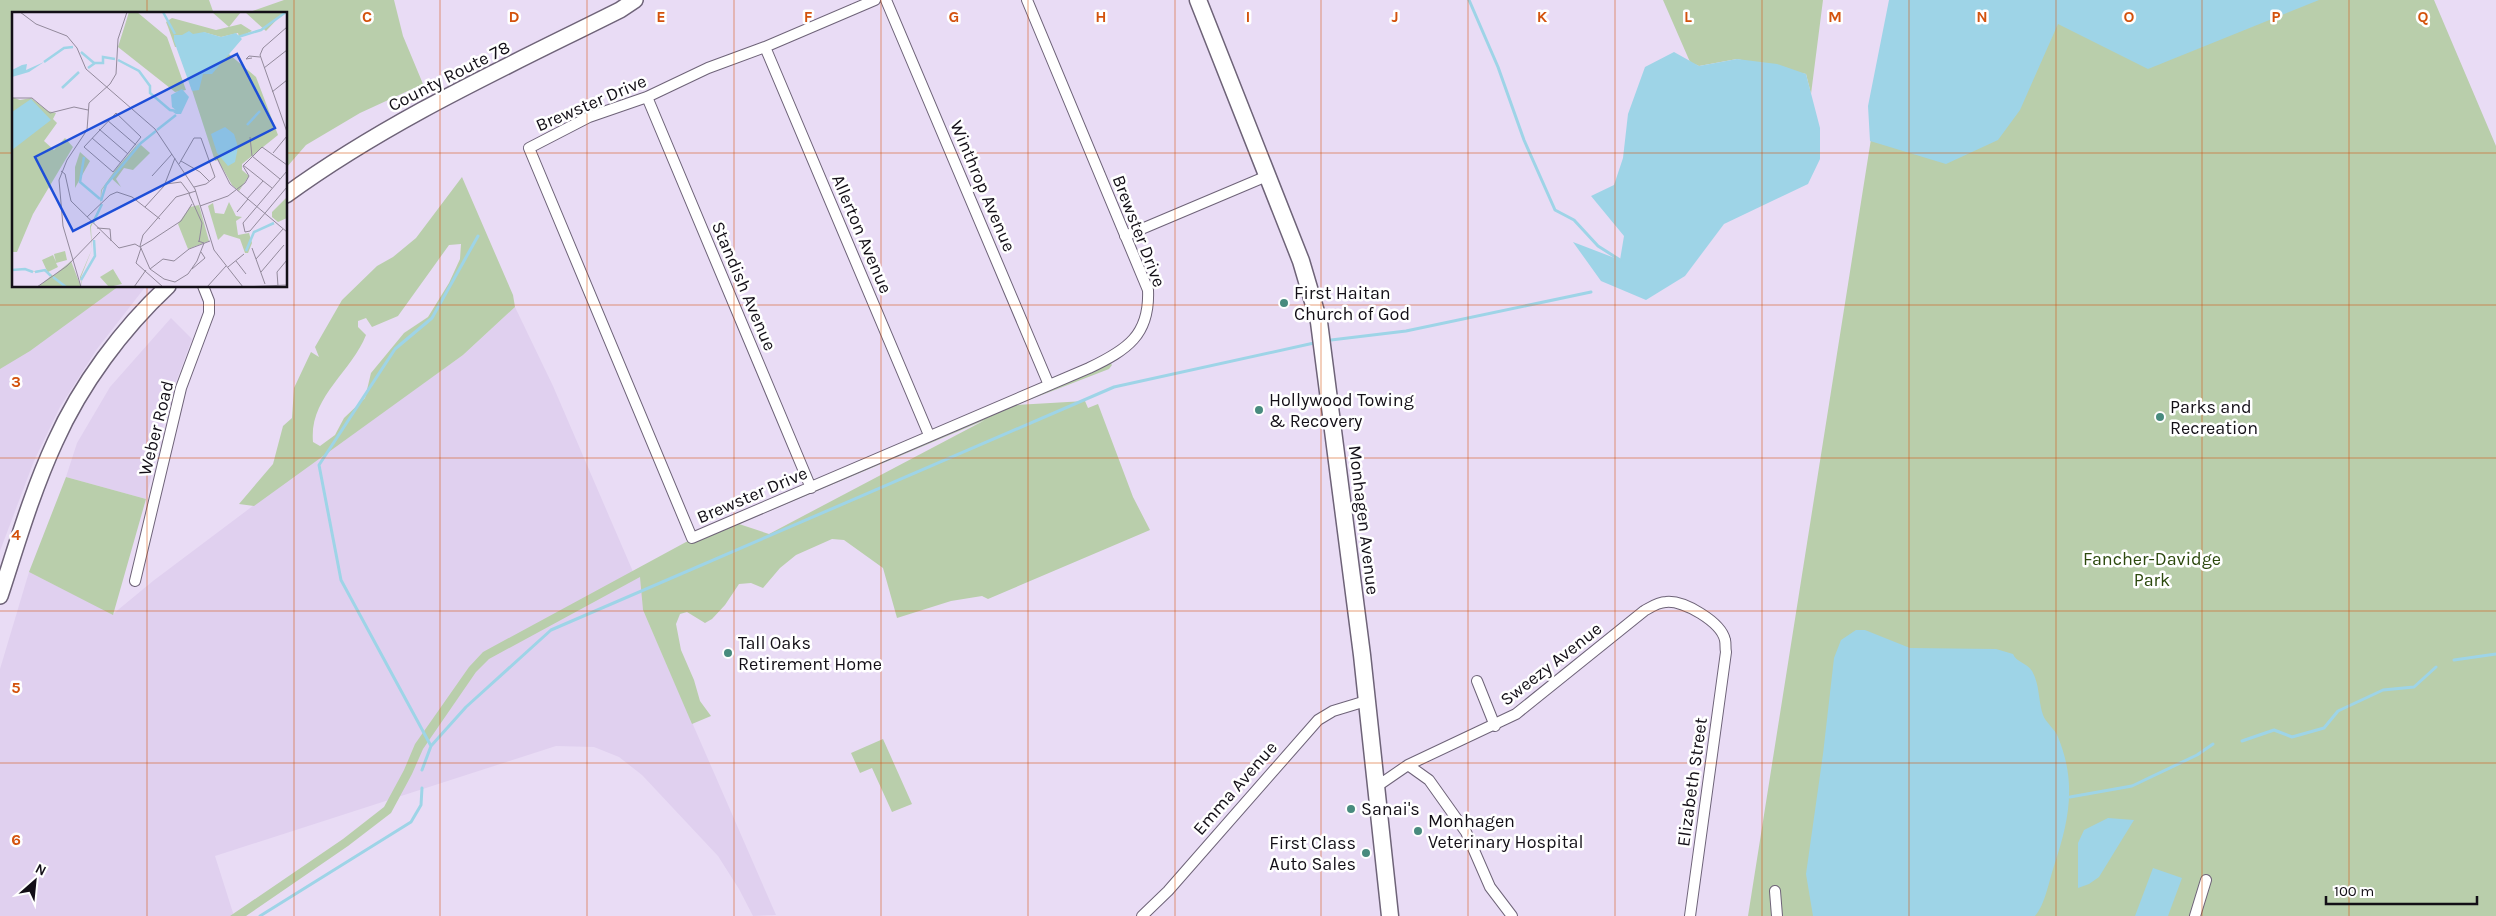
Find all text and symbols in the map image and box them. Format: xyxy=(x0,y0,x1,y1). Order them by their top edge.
text: C xyxy=(362,7,372,26)
text: D xyxy=(509,7,520,26)
text: E xyxy=(656,7,666,26)
text: F xyxy=(804,7,813,26)
text: G xyxy=(949,7,959,26)
text: H xyxy=(1095,7,1107,26)
text: I xyxy=(1246,7,1250,26)
text: J xyxy=(1391,7,1399,26)
text: K xyxy=(1537,7,1548,26)
text: L xyxy=(1684,7,1692,26)
text: M xyxy=(1828,7,1842,26)
text: N xyxy=(1976,7,1988,26)
text: O xyxy=(2124,7,2135,26)
text: P xyxy=(2271,7,2281,26)
text: Q xyxy=(2418,7,2429,26)
inset map xyxy=(12,12,288,288)
street label: County Route 78 xyxy=(384,36,514,116)
street label: Brewster Drive xyxy=(532,70,650,136)
street label: Winthrop Avenue xyxy=(945,117,1021,255)
street label: Allerton Avenue xyxy=(827,171,897,297)
street label: Brewster Drive xyxy=(1108,172,1170,290)
street label: Standish Avenue xyxy=(707,218,781,354)
place label: First Haitan Church of God xyxy=(1294,282,1410,325)
marker: First Haitan Church of God xyxy=(1278,297,1290,309)
text: 3 xyxy=(11,372,21,391)
street label: Weber Road xyxy=(134,378,178,478)
place label: Hollywood Towing & Recovery xyxy=(1269,389,1414,432)
place label: Parks and Recreation xyxy=(2170,396,2258,439)
marker: Hollywood Towing & Recovery xyxy=(1253,404,1265,416)
marker: Parks and Recreation xyxy=(2154,411,2166,423)
street label: Monhagen Avenue xyxy=(1344,444,1384,596)
street label: Brewster Drive xyxy=(693,462,811,528)
text: 4 xyxy=(11,525,21,544)
park label: Fancher-Davidge Park xyxy=(2083,548,2221,591)
street label: Sweezy Avenue xyxy=(1496,618,1606,710)
place label: Tall Oaks Retirement Home xyxy=(738,632,882,675)
marker: Tall Oaks Retirement Home xyxy=(722,647,734,659)
text: 5 xyxy=(11,678,21,697)
street label: Elizabeth Street xyxy=(1672,716,1712,848)
street label: Emma Avenue xyxy=(1188,737,1282,839)
place label: Sanai's xyxy=(1361,798,1420,820)
marker: Sanai's xyxy=(1345,803,1357,815)
place label: Monhagen Veterinary Hospital xyxy=(1428,810,1584,853)
marker: Monhagen Veterinary Hospital xyxy=(1412,825,1424,837)
text: 6 xyxy=(11,830,21,849)
place label: First Class Auto Sales xyxy=(1269,832,1356,875)
marker: First Class Auto Sales xyxy=(1360,847,1372,859)
north arrow xyxy=(10,856,60,906)
text: N xyxy=(32,860,49,880)
scale bar xyxy=(2326,874,2477,906)
text: 100 m xyxy=(2334,882,2374,900)

